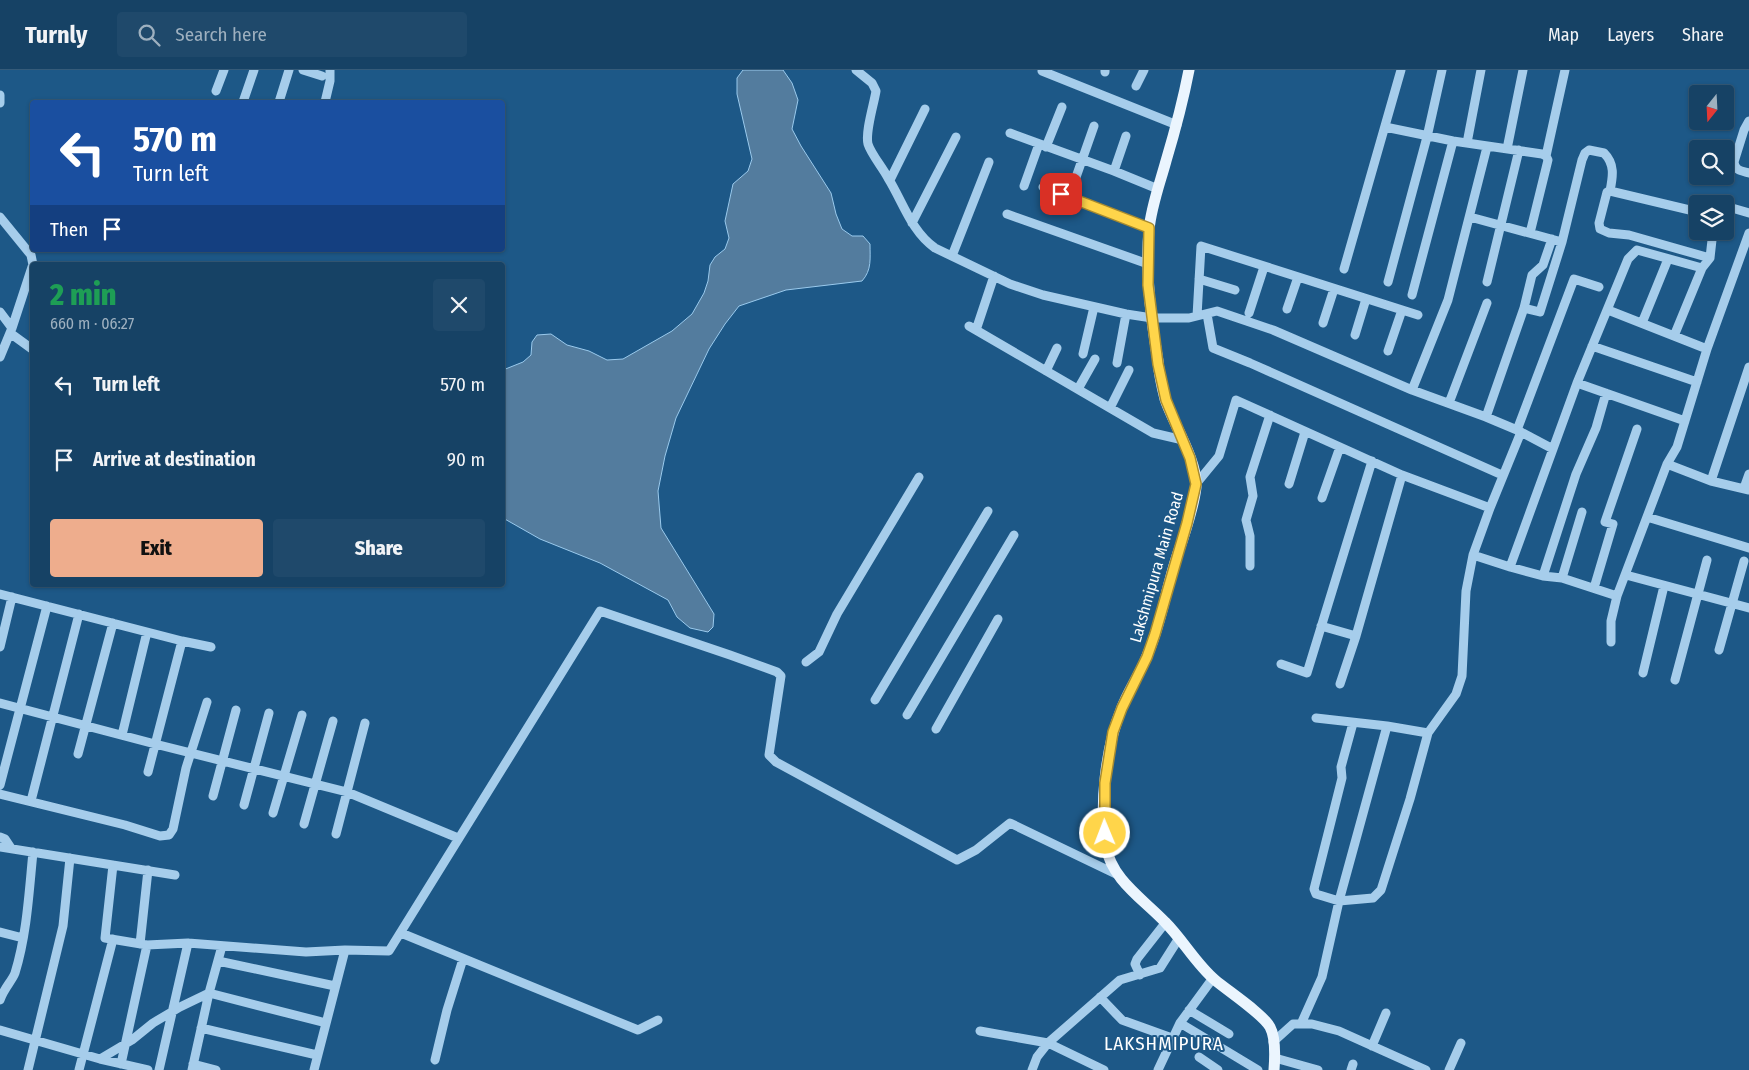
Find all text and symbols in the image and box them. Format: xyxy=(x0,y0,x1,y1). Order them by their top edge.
search box xyxy=(117,12,467,57)
text: Turnly xyxy=(25,21,87,49)
icon: search xyxy=(135,21,163,49)
text: Search here xyxy=(175,23,267,46)
text: Map xyxy=(1548,24,1579,46)
text: Layers xyxy=(1607,24,1654,46)
text: Share xyxy=(1682,24,1724,46)
north arrow xyxy=(1689,85,1734,130)
map controls xyxy=(1689,85,1734,240)
text: 570 m xyxy=(133,118,217,160)
icon: left xyxy=(50,120,115,185)
button: search xyxy=(1689,140,1734,185)
text: Turn left xyxy=(133,160,209,187)
pin xyxy=(1040,173,1082,215)
icon: arrive xyxy=(1047,180,1075,208)
button: layers xyxy=(1689,195,1734,240)
icon: arrive xyxy=(98,215,126,243)
text: Then xyxy=(50,218,88,241)
text: 2 min xyxy=(50,277,116,313)
button: close xyxy=(433,279,485,331)
text: 660 m · 06:27 xyxy=(50,314,134,333)
icon: left xyxy=(50,371,78,399)
text: Turn left xyxy=(93,373,160,396)
text: 570 m xyxy=(440,373,485,396)
icon: arrive xyxy=(50,446,78,474)
text: Arrive at destination xyxy=(93,448,256,471)
text: 90 m xyxy=(447,448,485,471)
street label: Lakshmipura Main Road xyxy=(1126,490,1187,645)
button: Exit xyxy=(50,519,263,577)
button: Share xyxy=(273,519,485,577)
position arrow xyxy=(1078,806,1130,858)
district label: LAKSHMIPURA xyxy=(1104,1032,1224,1055)

